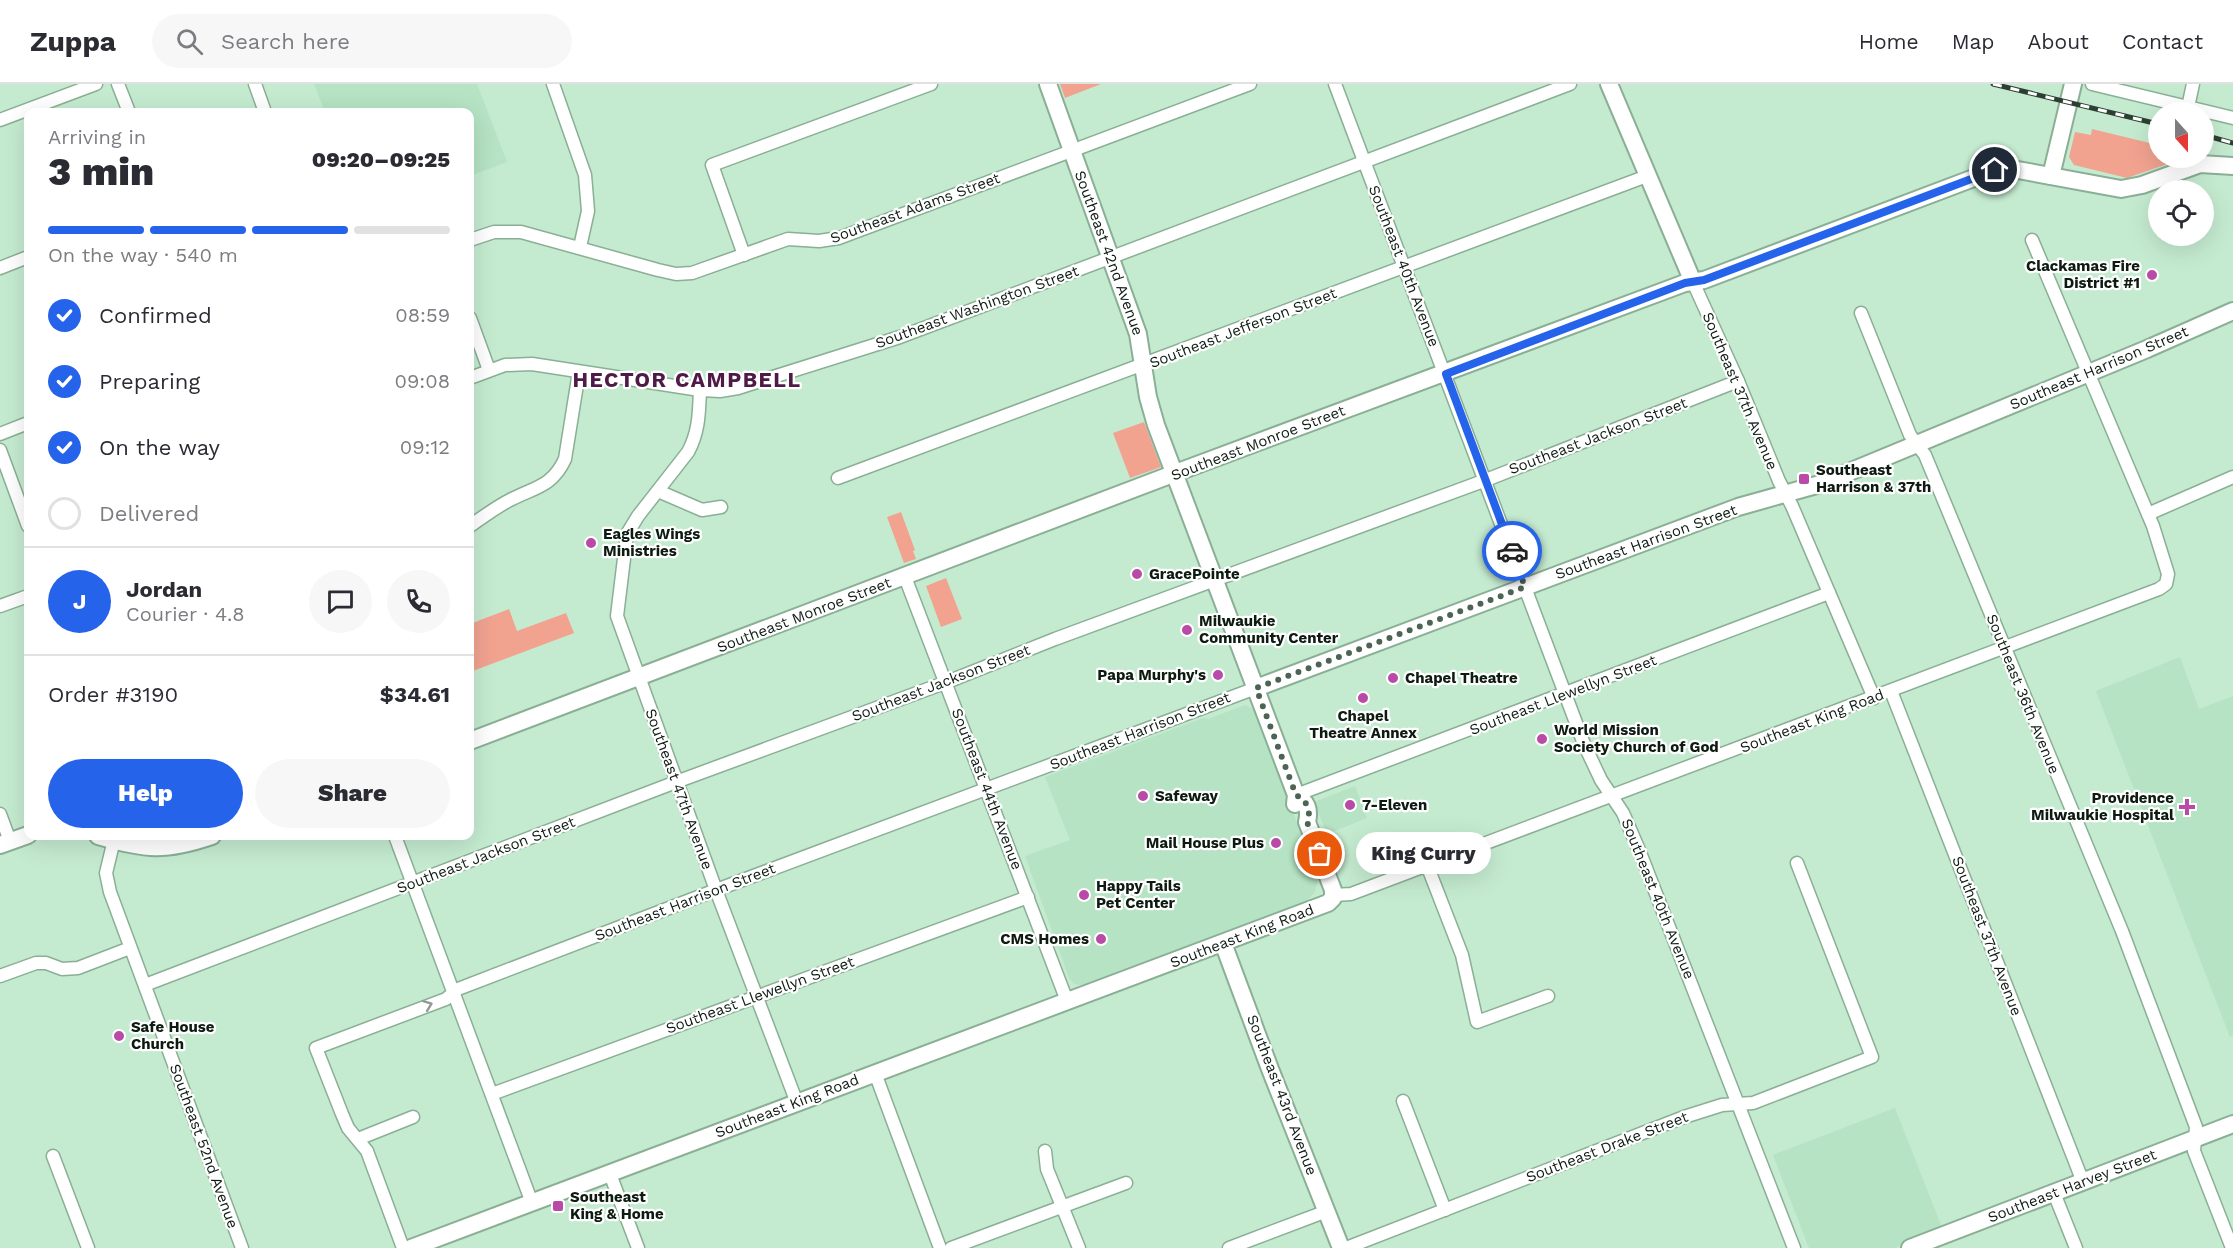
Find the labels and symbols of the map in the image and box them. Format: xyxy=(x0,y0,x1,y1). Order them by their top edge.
north arrow xyxy=(2148,102,2214,168)
pin xyxy=(1969,144,2020,195)
street label: Southeast 42nd Avenue xyxy=(1071,168,1147,338)
street label: Southeast Adams Street xyxy=(828,169,1003,247)
street label: Southeast 40th Avenue xyxy=(1365,183,1443,349)
place label: Clackamas Fire District #1 xyxy=(2026,257,2140,292)
street label: Southeast Washington Street xyxy=(873,262,1082,352)
marker: Clackamas Fire District #1 xyxy=(2145,268,2159,282)
street label: Southeast Jefferson Street xyxy=(1147,284,1340,372)
street label: Southeast 37th Avenue xyxy=(1699,309,1781,473)
street label: Southeast Harrison Street xyxy=(2007,322,2192,414)
district label: HECTOR CAMPBELL xyxy=(572,367,802,392)
street label: Southeast Jackson Street xyxy=(1506,393,1690,478)
street label: Southeast Monroe Street xyxy=(1169,401,1348,484)
place label: Southeast Harrison & 37th xyxy=(1816,461,1931,496)
marker: Southeast Harrison & 37th xyxy=(1797,472,1811,486)
street label: Southeast Harrison Street xyxy=(1553,500,1740,583)
courier xyxy=(1482,521,1542,581)
place label: Eagles Wings Ministries xyxy=(603,525,700,560)
marker: Eagles Wings Ministries xyxy=(584,536,598,550)
place label: GracePointe xyxy=(1149,565,1240,583)
marker: GracePointe xyxy=(1130,567,1144,581)
street label: Southeast Monroe Street xyxy=(715,573,894,656)
street label: Southeast 36th Avenue xyxy=(1983,611,2063,777)
place label: Milwaukie Community Center xyxy=(1199,612,1339,647)
marker: Milwaukie Community Center xyxy=(1180,623,1194,637)
street label: Southeast Jackson Street xyxy=(849,640,1033,725)
street label: Southeast Llewellyn Street xyxy=(1467,651,1660,739)
place label: Papa Murphy's xyxy=(1097,666,1206,684)
marker: Papa Murphy's xyxy=(1211,668,1225,682)
place label: Chapel Theatre xyxy=(1405,669,1518,687)
marker: Chapel Theatre xyxy=(1386,671,1400,685)
street label: Southeast King Road xyxy=(1737,685,1887,757)
street label: Southeast Harrison Street xyxy=(1047,688,1234,774)
marker: Chapel Theatre Annex xyxy=(1356,691,1370,705)
street label: Southeast 47th Avenue xyxy=(641,706,717,872)
street label: Southeast 44th Avenue xyxy=(948,706,1026,872)
place label: Chapel Theatre Annex xyxy=(1309,707,1417,742)
place label: World Mission Society Church of God xyxy=(1554,721,1719,756)
marker: World Mission Society Church of God xyxy=(1535,732,1549,746)
place label: Safeway xyxy=(1155,787,1218,805)
marker: Safeway xyxy=(1136,789,1150,803)
place label: Providence Milwaukie Hospital xyxy=(2031,789,2174,824)
place label: 7-Eleven xyxy=(1362,796,1427,814)
marker: 7-Eleven xyxy=(1343,798,1357,812)
marker: Providence Milwaukie Hospital xyxy=(2178,798,2196,816)
street label: Southeast Jackson Street xyxy=(394,812,578,897)
street label: Southeast 40th Avenue xyxy=(1618,816,1698,982)
pin xyxy=(1294,828,1345,879)
callout: King Curry xyxy=(1356,833,1491,875)
place label: Mail House Plus xyxy=(1146,834,1264,852)
marker: Mail House Plus xyxy=(1269,836,1283,850)
street label: Southeast 37th Avenue xyxy=(1948,854,2026,1018)
street label: Southeast Harrison Street xyxy=(592,859,779,945)
place label: Happy Tails Pet Center xyxy=(1096,877,1181,912)
marker: Happy Tails Pet Center xyxy=(1077,888,1091,902)
street label: Southeast King Road xyxy=(1167,900,1317,972)
place label: CMS Homes xyxy=(1000,930,1089,948)
marker: CMS Homes xyxy=(1094,932,1108,946)
street label: Southeast Llewellyn Street xyxy=(663,952,857,1037)
one-way arrow xyxy=(422,1000,433,1013)
street label: Southeast 43rd Avenue xyxy=(1243,1012,1321,1178)
place label: Safe House Church xyxy=(131,1018,215,1053)
marker: Safe House Church xyxy=(112,1029,126,1043)
street label: Southeast 52nd Avenue xyxy=(166,1061,242,1231)
street label: Southeast King Road xyxy=(712,1070,862,1142)
street label: Southeast Drake Street xyxy=(1523,1107,1691,1186)
street label: Southeast Harvey Street xyxy=(1985,1145,2160,1227)
place label: Southeast King & Home xyxy=(570,1188,664,1223)
marker: Southeast King & Home xyxy=(551,1199,565,1213)

